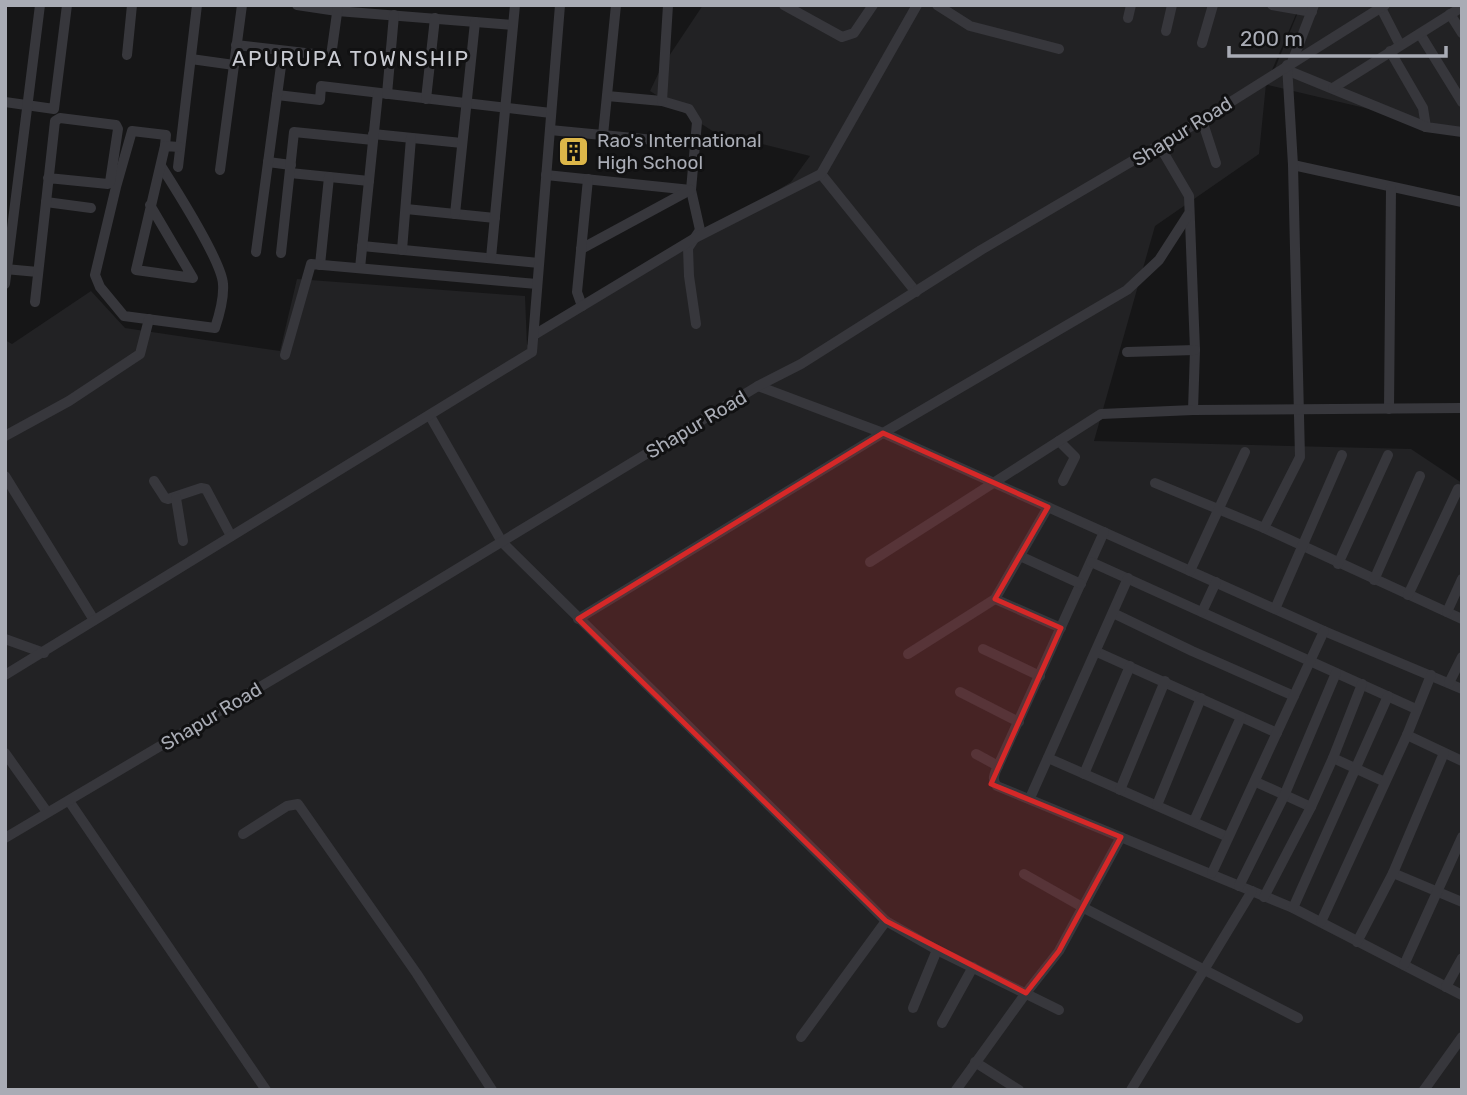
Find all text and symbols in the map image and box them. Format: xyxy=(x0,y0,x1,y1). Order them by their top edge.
scale bar xyxy=(1229,14,1446,58)
text: 200 m xyxy=(1240,26,1303,51)
district label: APURUPA TOWNSHIP xyxy=(232,46,470,71)
street label: Shapur Road xyxy=(1128,92,1236,171)
place label: Rao's International High School xyxy=(597,129,762,174)
building icon: Rao's International High School xyxy=(557,134,591,168)
street label: Shapur Road xyxy=(642,385,751,463)
street label: Shapur Road xyxy=(157,677,266,755)

